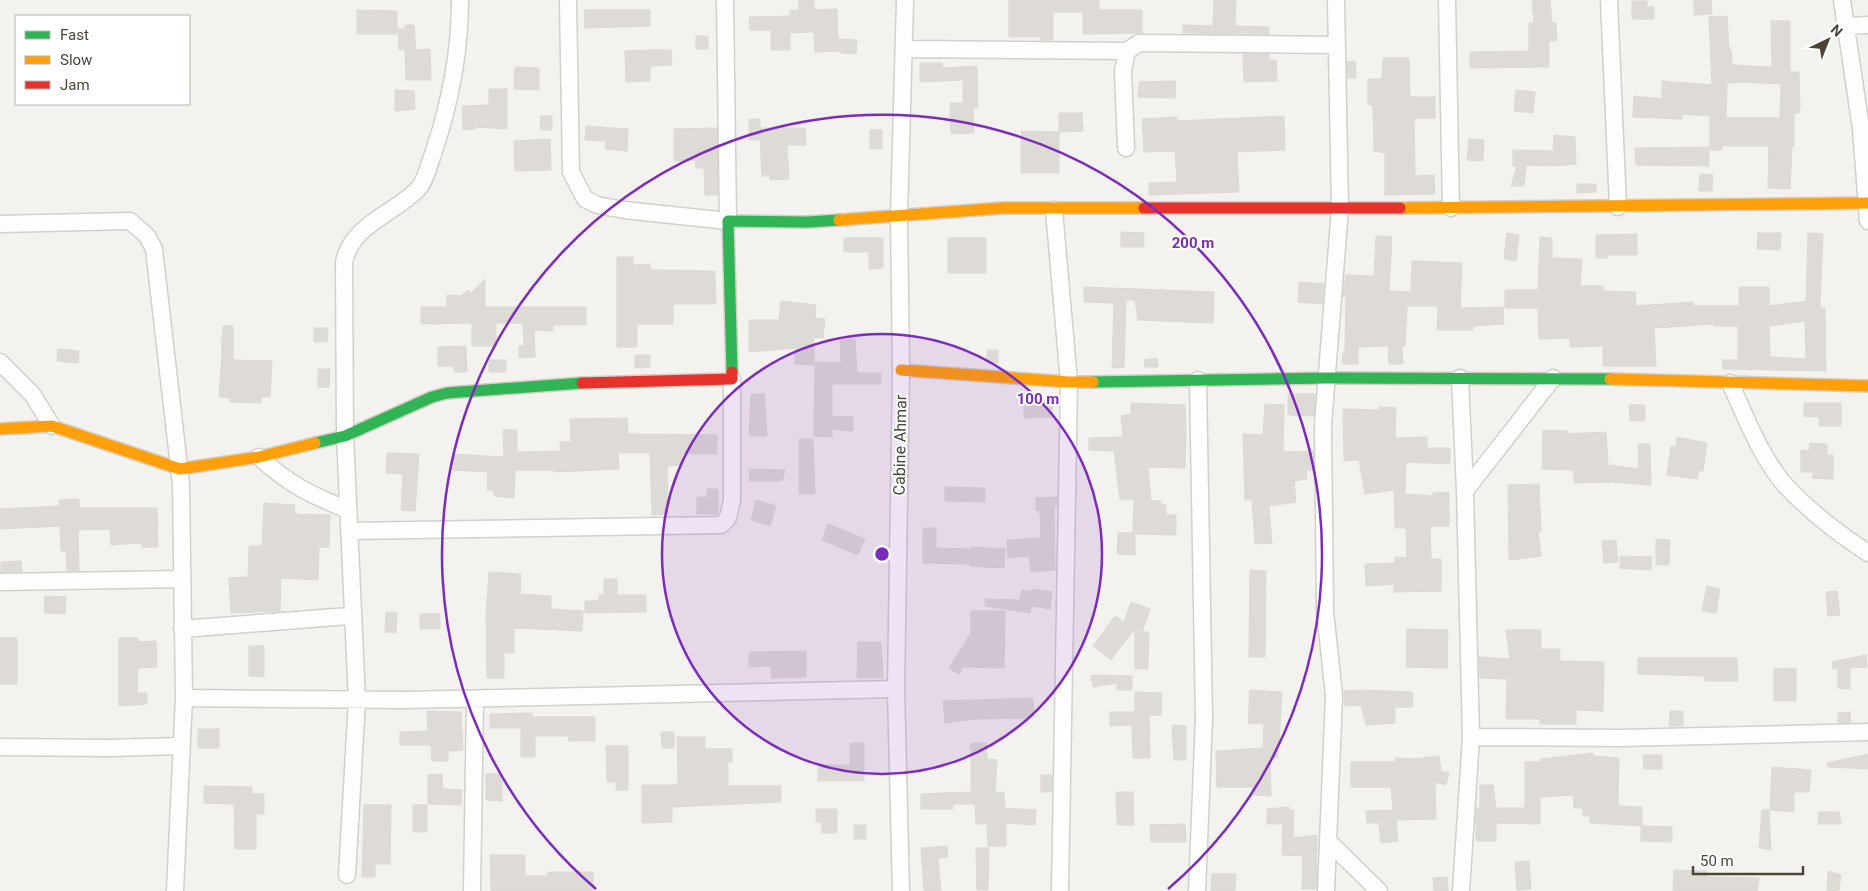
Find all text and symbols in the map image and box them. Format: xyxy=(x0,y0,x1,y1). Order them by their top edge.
legend xyxy=(15,15,190,105)
north arrow xyxy=(1803,15,1853,65)
text: N xyxy=(1828,21,1846,40)
text: Fast xyxy=(60,26,89,44)
text: Slow xyxy=(60,51,92,69)
text: Jam xyxy=(60,76,90,94)
text: 200 m xyxy=(1172,234,1214,252)
text: 100 m xyxy=(1017,390,1059,408)
street label: Cabine Ahmar xyxy=(890,394,910,496)
centre of rings xyxy=(873,545,891,563)
scale bar xyxy=(1693,844,1803,876)
text: 50 m xyxy=(1700,852,1734,870)

